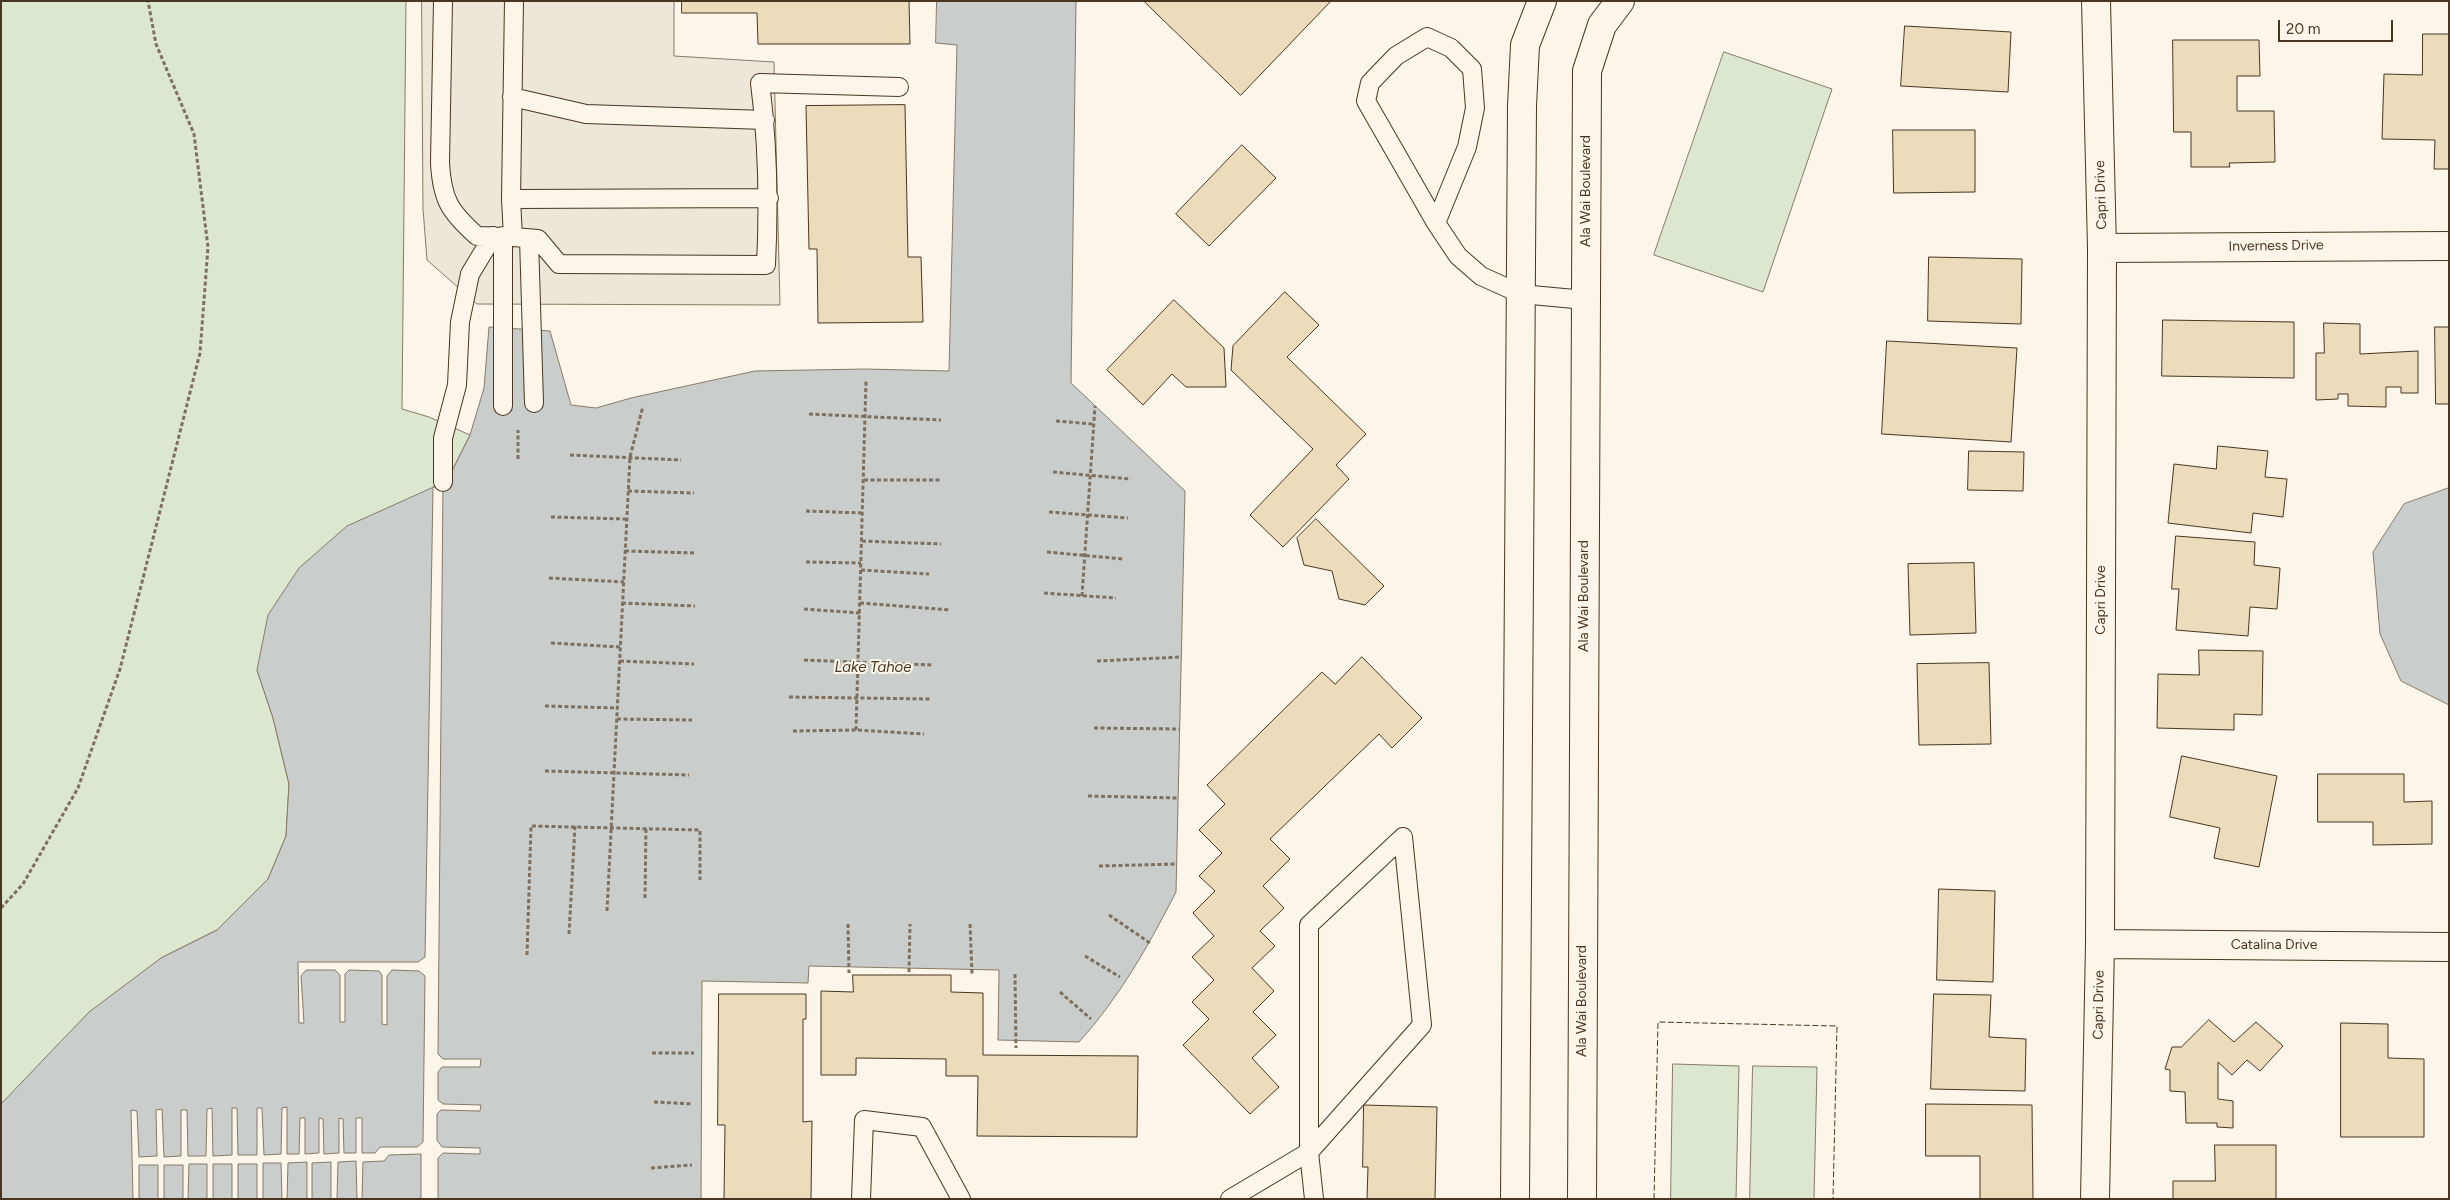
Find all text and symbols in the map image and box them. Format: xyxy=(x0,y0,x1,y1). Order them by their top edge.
scale bar xyxy=(2280,10,2395,42)
text: 20 m xyxy=(2286,20,2320,38)
street label: Ala Wai Boulevard xyxy=(1578,135,1594,247)
street label: Capri Drive xyxy=(2091,160,2111,230)
street label: Inverness Drive xyxy=(2228,237,2324,255)
street label: Ala Wai Boulevard xyxy=(1576,540,1592,652)
street label: Capri Drive xyxy=(2093,565,2109,635)
water label: Lake Tahoe xyxy=(834,659,912,677)
street label: Catalina Drive xyxy=(2231,937,2317,953)
street label: Ala Wai Boulevard xyxy=(1574,945,1590,1057)
street label: Capri Drive xyxy=(2090,970,2108,1040)

